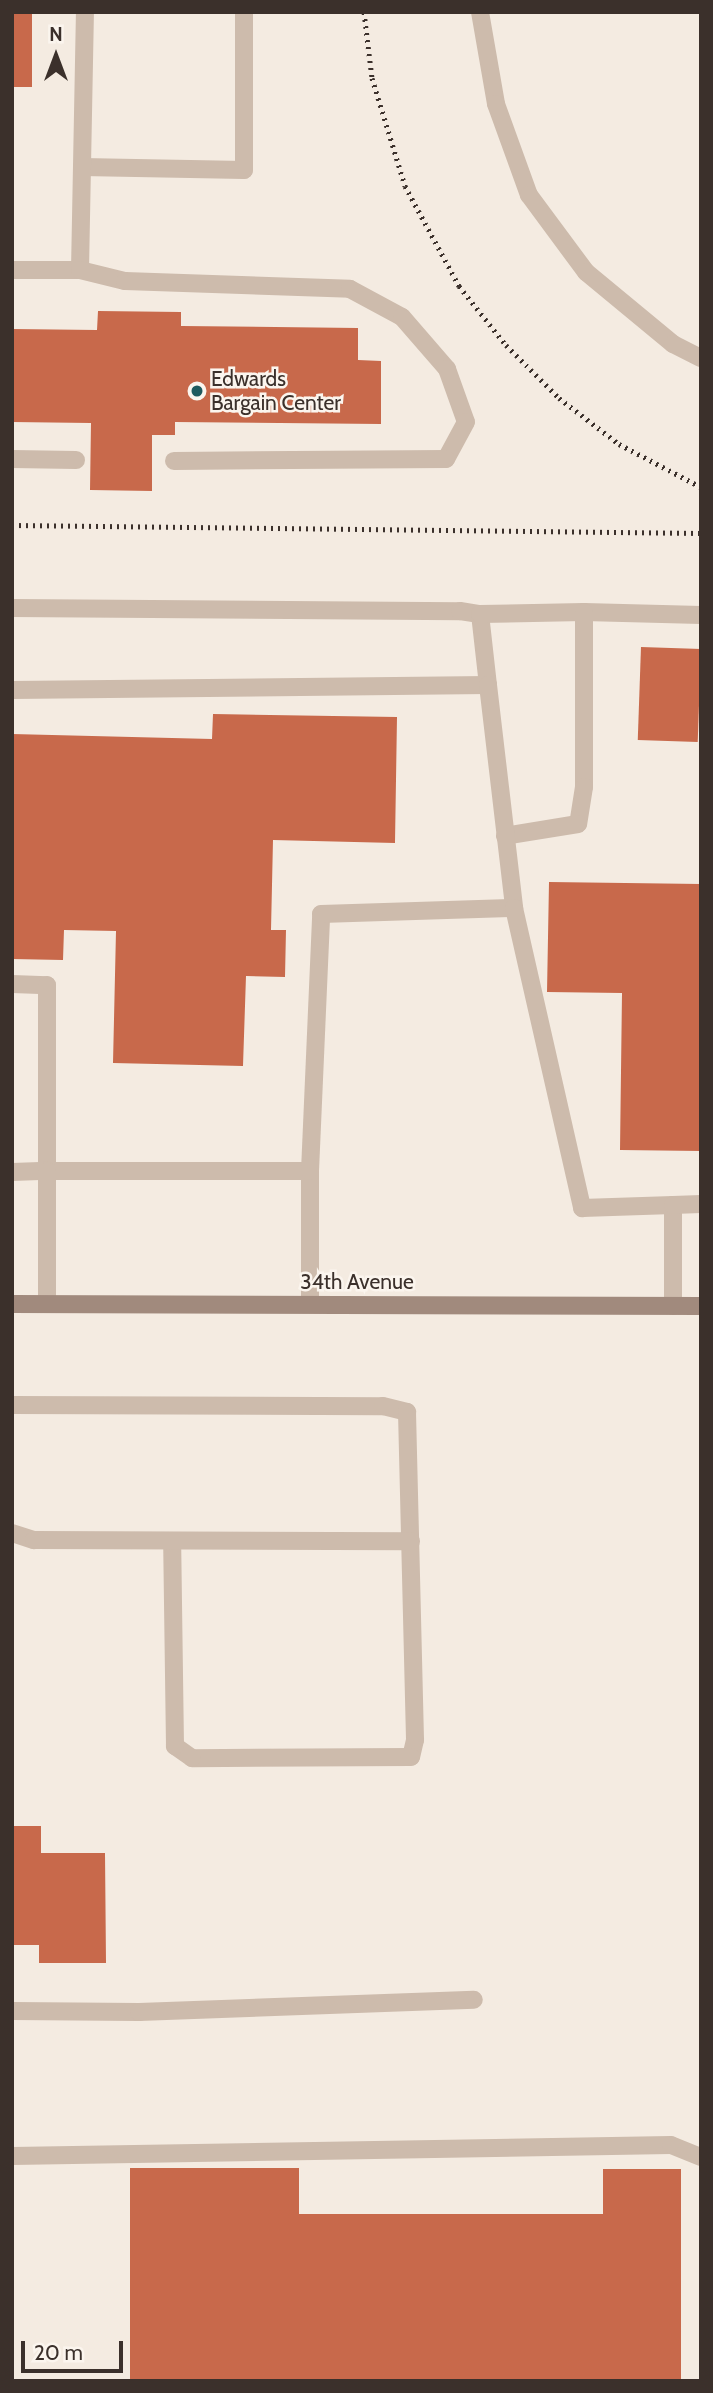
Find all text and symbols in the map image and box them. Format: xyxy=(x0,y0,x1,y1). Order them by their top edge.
north arrow xyxy=(21,21,91,91)
text: N xyxy=(49,23,63,46)
place label: Edwards Bargain Center xyxy=(211,366,341,416)
marker: Edwards Bargain Center xyxy=(189,383,205,399)
street label: 34th Avenue xyxy=(300,1269,414,1295)
scale bar xyxy=(24,2326,126,2370)
text: 20 m xyxy=(34,2340,83,2365)

